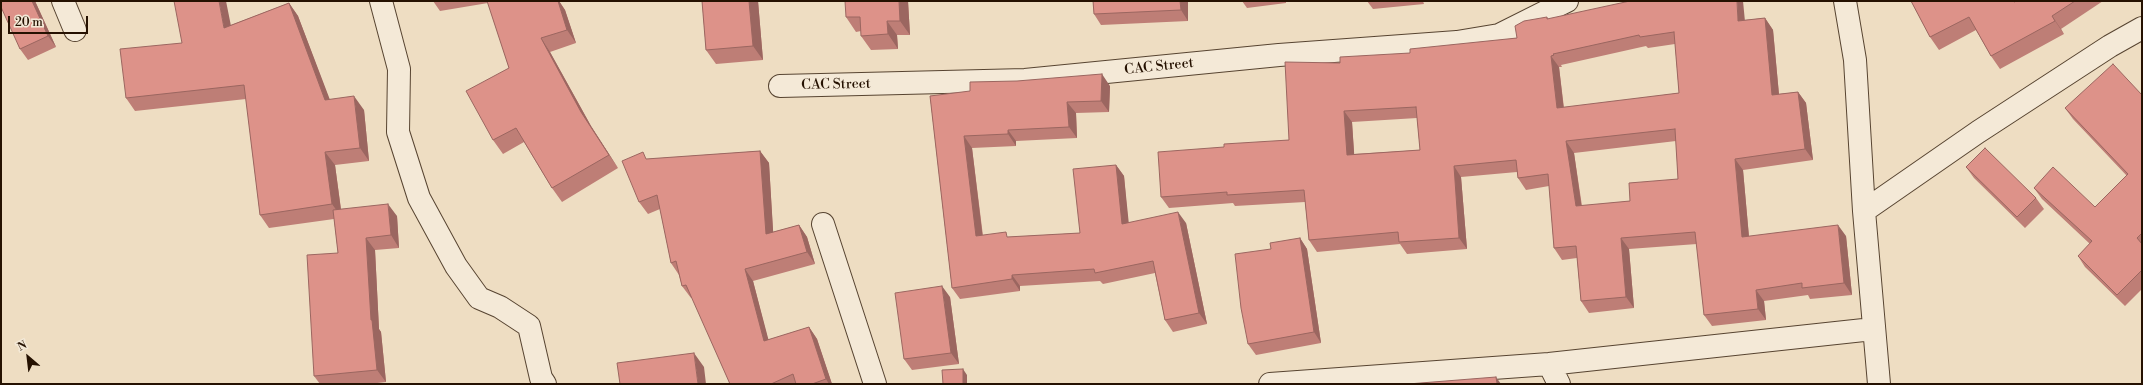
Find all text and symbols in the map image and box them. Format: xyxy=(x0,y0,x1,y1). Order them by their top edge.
scale bar xyxy=(10,8,90,34)
text: 20 m xyxy=(15,15,43,30)
street label: CAC Street xyxy=(1124,55,1194,79)
street label: CAC Street xyxy=(801,76,871,94)
north arrow xyxy=(8,337,48,377)
text: N xyxy=(15,338,29,355)

